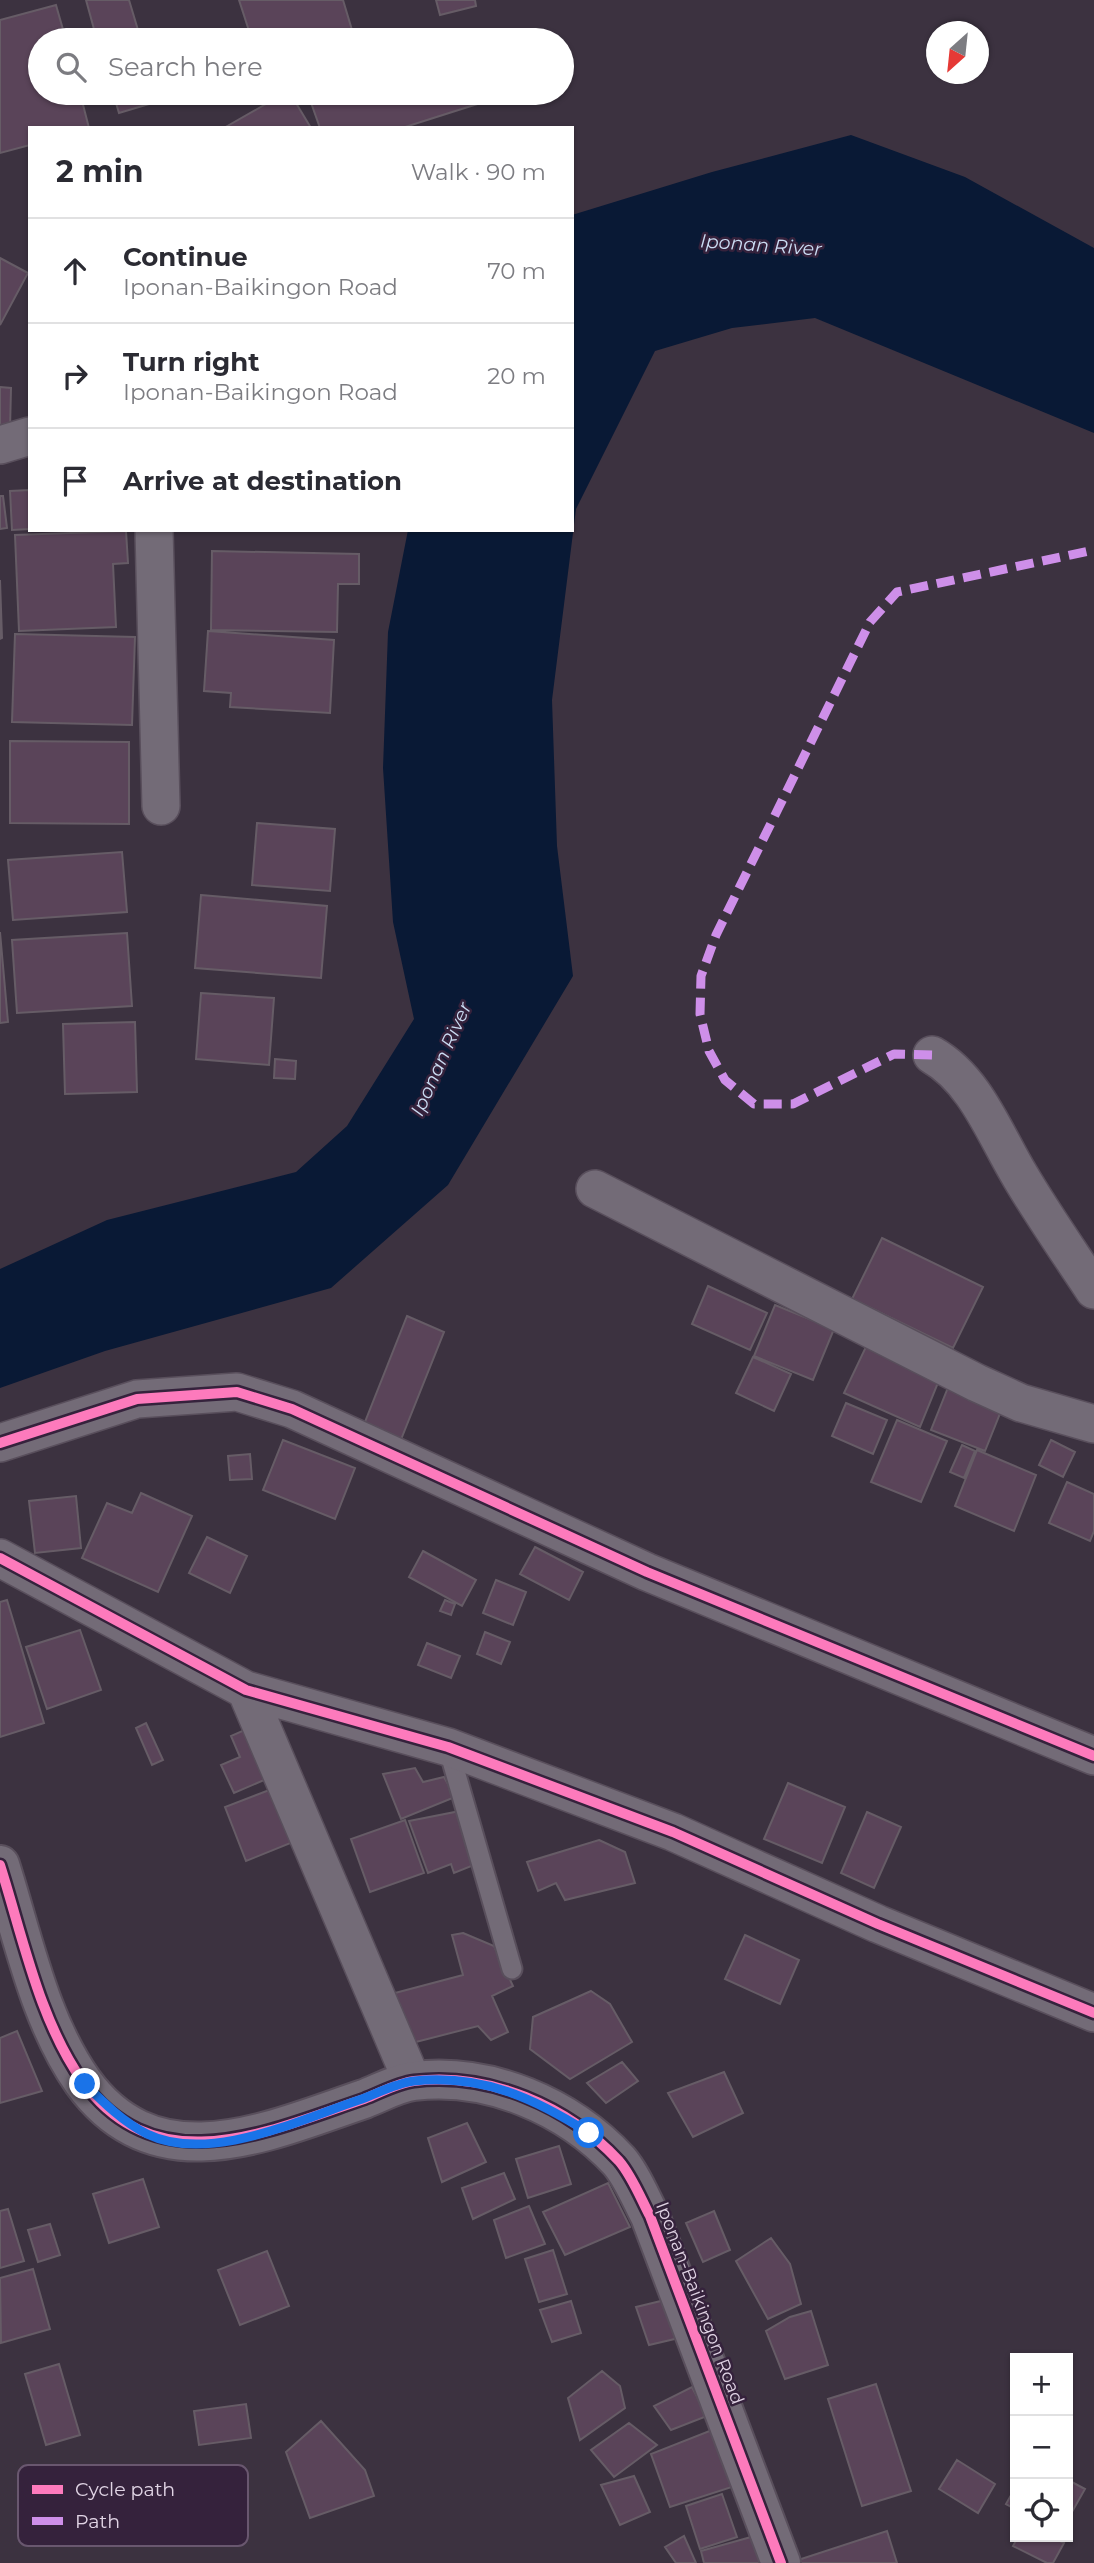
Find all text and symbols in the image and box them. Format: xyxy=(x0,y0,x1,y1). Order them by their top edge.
north arrow xyxy=(926,21,989,84)
search box xyxy=(28,28,574,105)
icon: search xyxy=(52,48,90,86)
text: Search here xyxy=(108,51,263,83)
text: 2 min xyxy=(56,153,143,190)
text: Walk · 90 m xyxy=(411,158,546,186)
water label: Iponan River xyxy=(699,229,823,261)
text: Continue xyxy=(123,241,248,273)
icon: ahead xyxy=(56,252,94,290)
text: 70 m xyxy=(487,257,546,285)
text: Iponan-Baikingon Road xyxy=(123,273,398,301)
text: Turn right xyxy=(123,346,259,378)
icon: right xyxy=(56,357,94,395)
text: 20 m xyxy=(487,362,546,390)
text: Iponan-Baikingon Road xyxy=(123,378,398,406)
icon: arrive xyxy=(56,462,94,500)
text: Arrive at destination xyxy=(123,465,402,497)
water label: Iponan River xyxy=(406,998,476,1119)
route end xyxy=(69,2068,100,2099)
route start xyxy=(573,2117,604,2148)
street label: Iponan-Baikingon Road xyxy=(651,2199,749,2407)
map controls xyxy=(1010,2353,1073,2542)
button: + xyxy=(1010,2353,1073,2416)
button: − xyxy=(1010,2416,1073,2479)
legend xyxy=(18,2465,248,2546)
text: Cycle path xyxy=(75,2478,175,2501)
button: locate xyxy=(1010,2479,1073,2542)
text: Path xyxy=(75,2510,120,2533)

